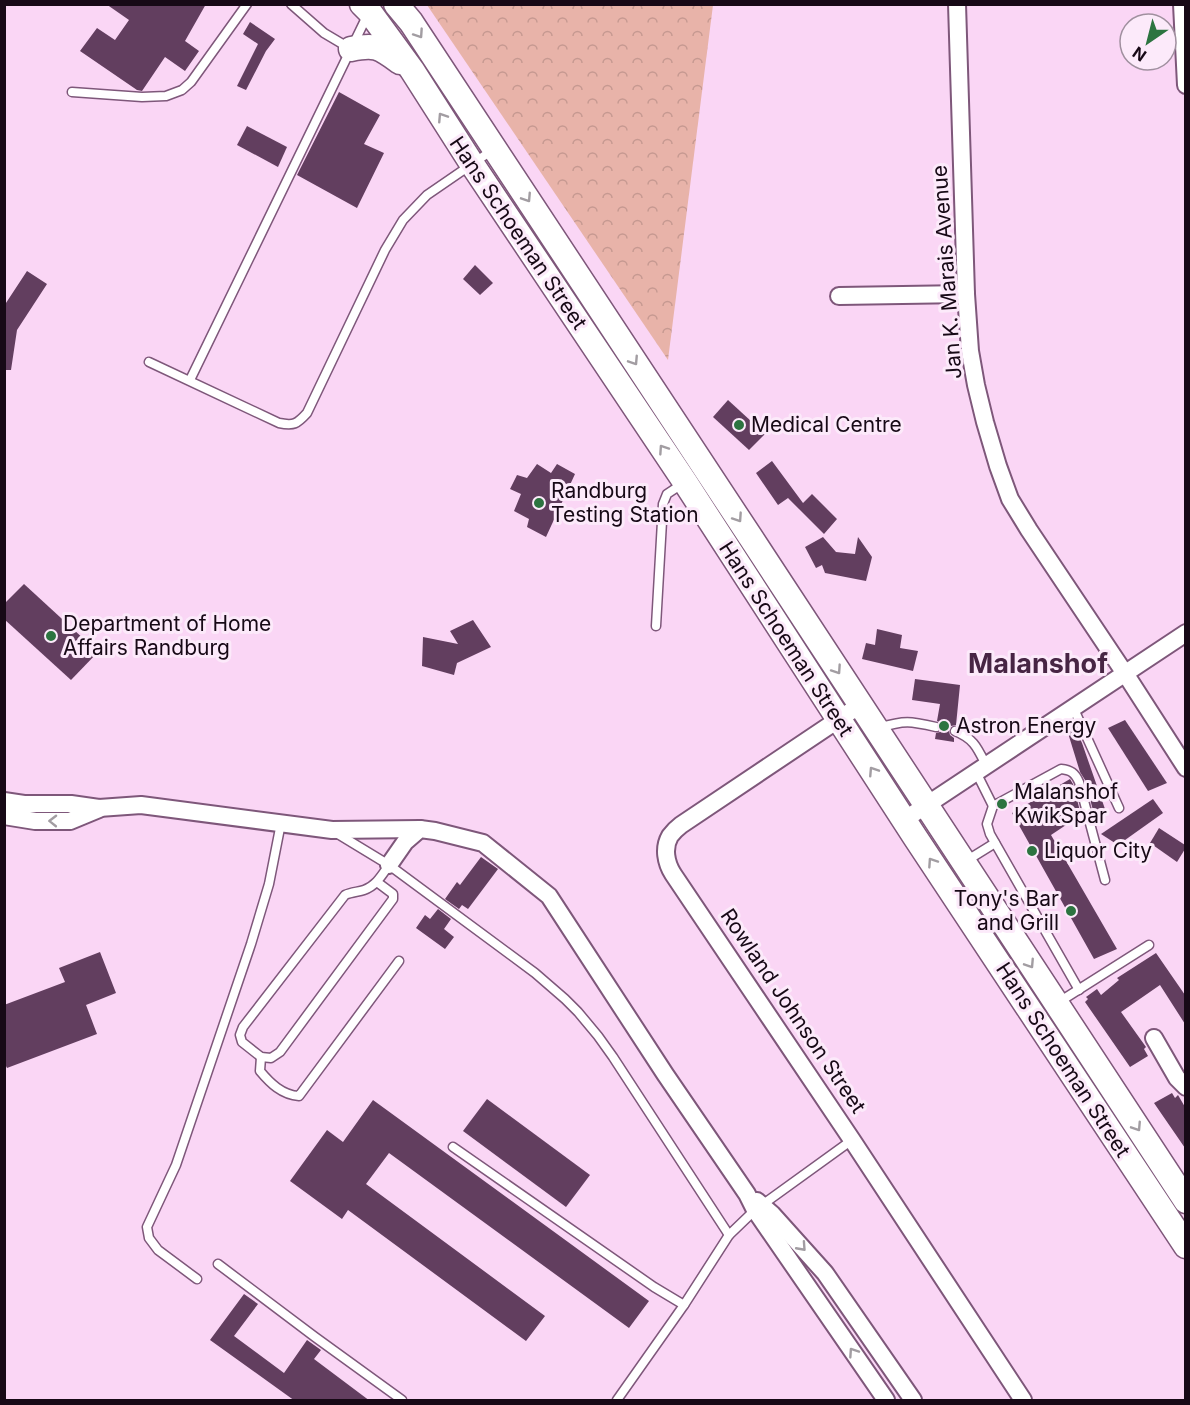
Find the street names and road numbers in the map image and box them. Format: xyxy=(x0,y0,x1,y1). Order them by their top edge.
street label: Hans Schoeman Street xyxy=(445,132,592,334)
street label: Jan K. Marais Avenue xyxy=(927,164,966,380)
street label: Hans Schoeman Street xyxy=(714,537,859,741)
street label: Rowland Johnson Street xyxy=(716,904,871,1118)
street label: Hans Schoeman Street xyxy=(991,958,1136,1162)

